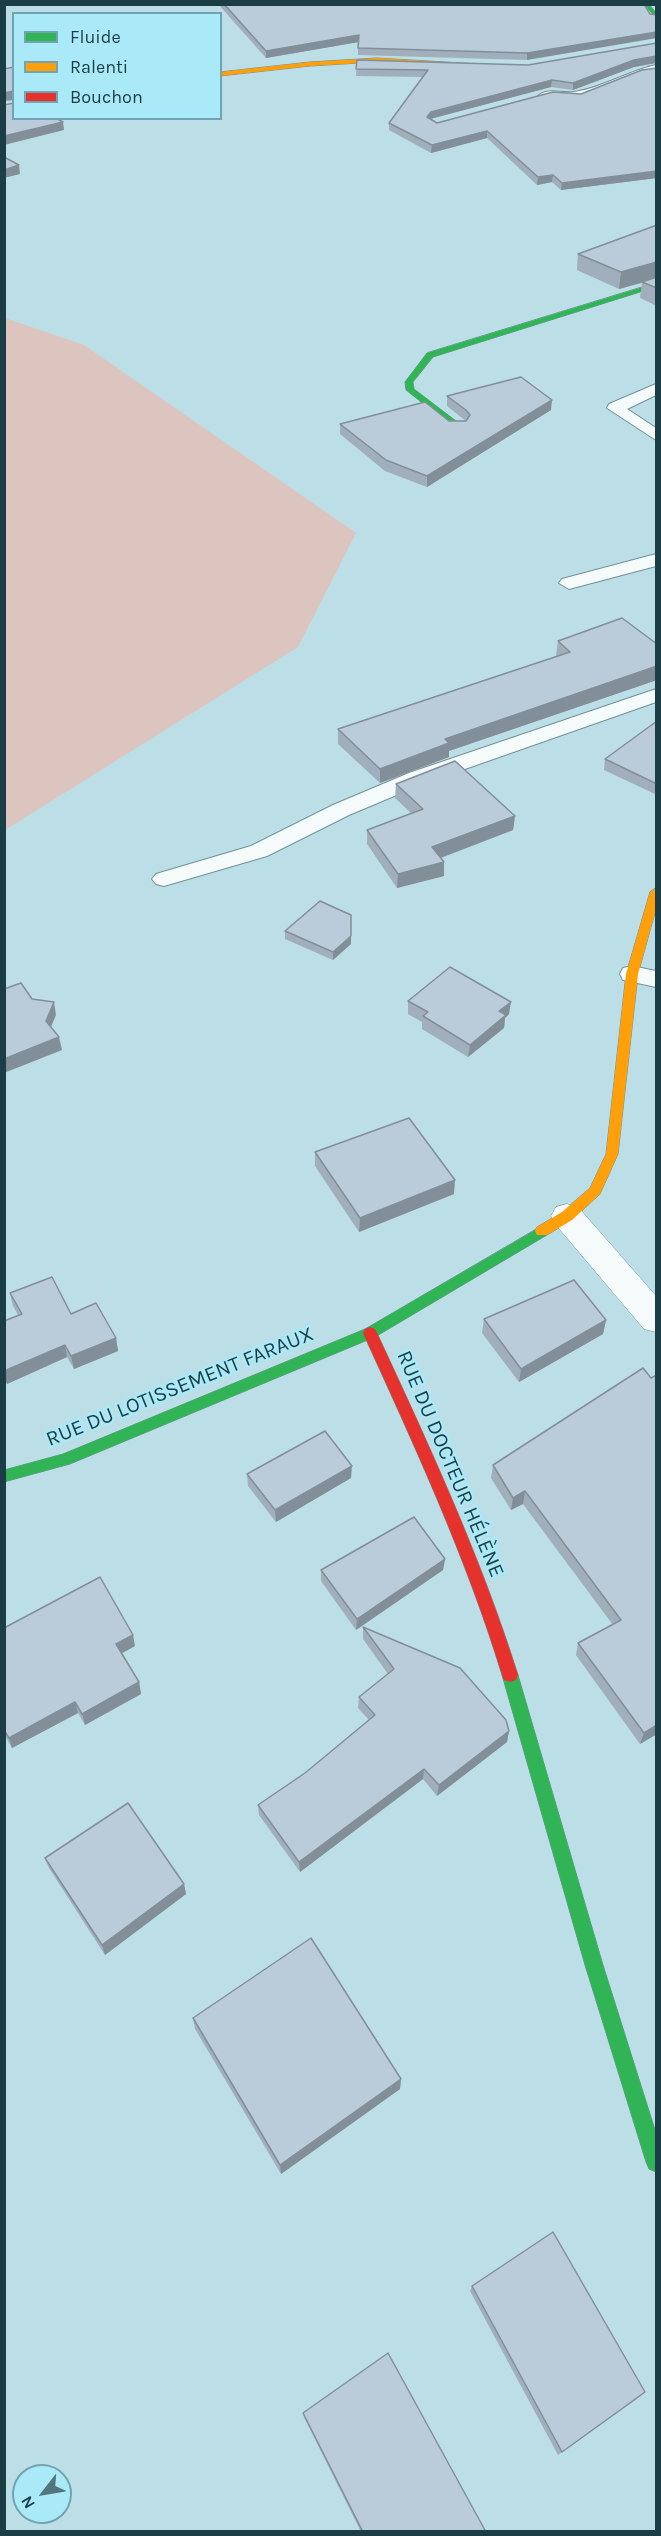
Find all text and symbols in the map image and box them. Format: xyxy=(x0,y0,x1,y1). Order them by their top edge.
legend xyxy=(12,12,222,120)
text: Fluide xyxy=(70,26,121,48)
text: Ralenti xyxy=(70,56,128,78)
text: Bouchon xyxy=(70,86,143,108)
street label: RUE DU LOTISSEMENT FARAUX xyxy=(43,1322,317,1452)
street label: RUE DU DOCTEUR HÉLÈNE xyxy=(391,1347,509,1581)
north arrow xyxy=(12,2464,72,2524)
text: N xyxy=(17,2493,39,2512)

